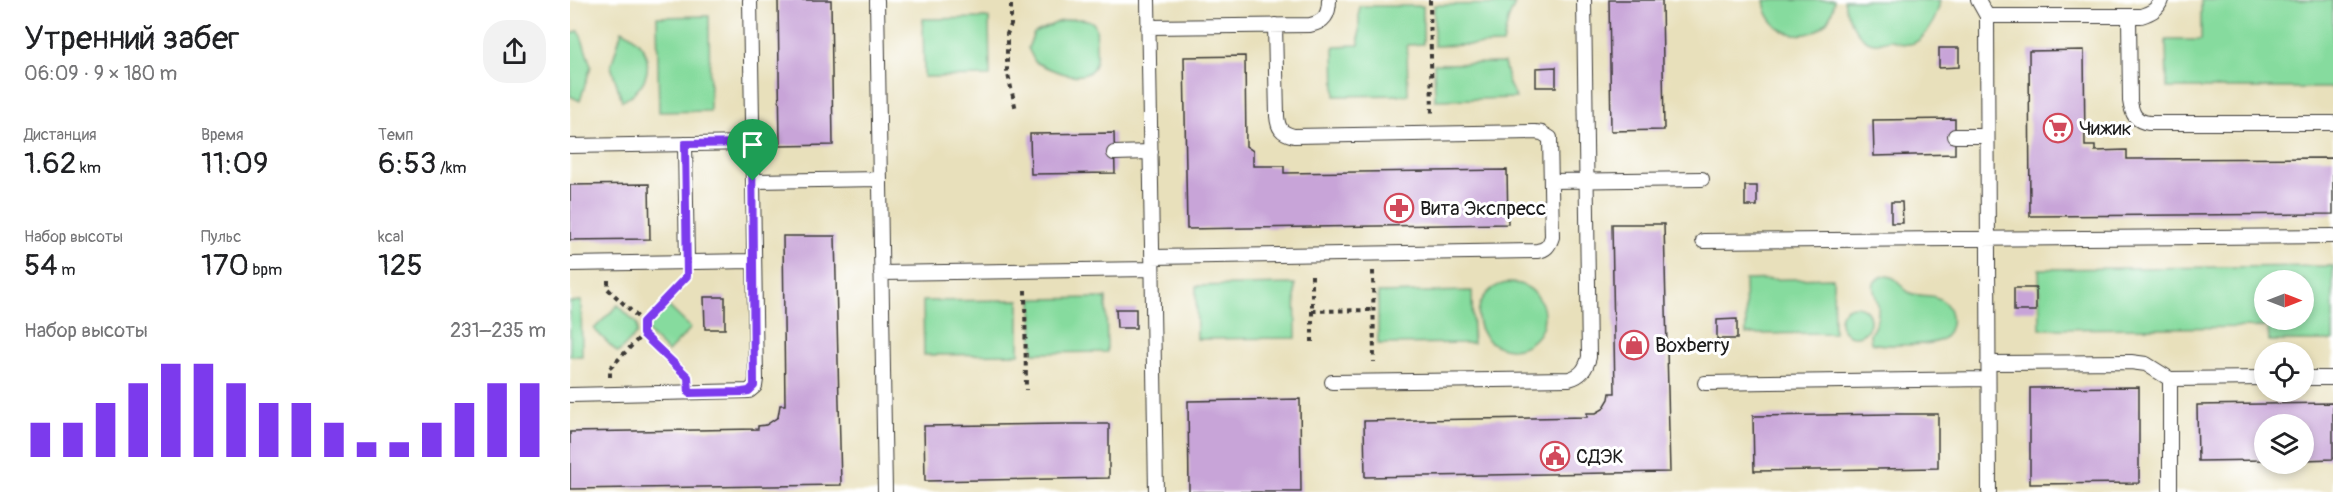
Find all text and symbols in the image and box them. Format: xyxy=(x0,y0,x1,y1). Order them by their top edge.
text: Утренний забег xyxy=(24,18,240,59)
button: share xyxy=(483,20,546,83)
text: 06:09 · 9 × 180 m xyxy=(24,61,177,86)
supermarket icon: Чижик xyxy=(2042,112,2074,144)
place label: Чижик xyxy=(2079,116,2132,141)
pin xyxy=(727,119,778,181)
text: Дистанция xyxy=(24,125,97,145)
text: Время xyxy=(201,125,244,145)
text: Темп xyxy=(378,125,413,145)
icon: arrive xyxy=(736,128,769,161)
text: 1.62 xyxy=(24,145,77,182)
text: 11:09 xyxy=(201,145,268,182)
text: 6:53 xyxy=(378,145,436,182)
text: km xyxy=(77,158,101,178)
text: /km xyxy=(436,158,467,178)
pharmacy icon: Вита Экспресс xyxy=(1383,192,1415,224)
place label: Вита Экспресс xyxy=(1420,196,1546,221)
text: Набор высоты xyxy=(24,227,123,247)
text: Пульс xyxy=(201,227,241,247)
text: kcal xyxy=(378,227,404,247)
text: 54 xyxy=(24,247,58,284)
text: 170 xyxy=(201,247,249,284)
text: 125 xyxy=(378,247,423,284)
text: m xyxy=(58,260,75,280)
text: bpm xyxy=(249,260,282,280)
north arrow xyxy=(2254,270,2314,330)
map controls xyxy=(2254,270,2314,474)
text: Набор высоты xyxy=(24,318,148,343)
text: 231–235 m xyxy=(450,318,546,343)
shop icon: Boxberry xyxy=(1618,329,1650,361)
place label: Boxberry xyxy=(1655,333,1730,358)
button: locate xyxy=(2254,342,2314,402)
button: layers xyxy=(2254,414,2314,474)
public building icon: СДЭК xyxy=(1539,440,1571,472)
place label: СДЭК xyxy=(1576,444,1624,469)

